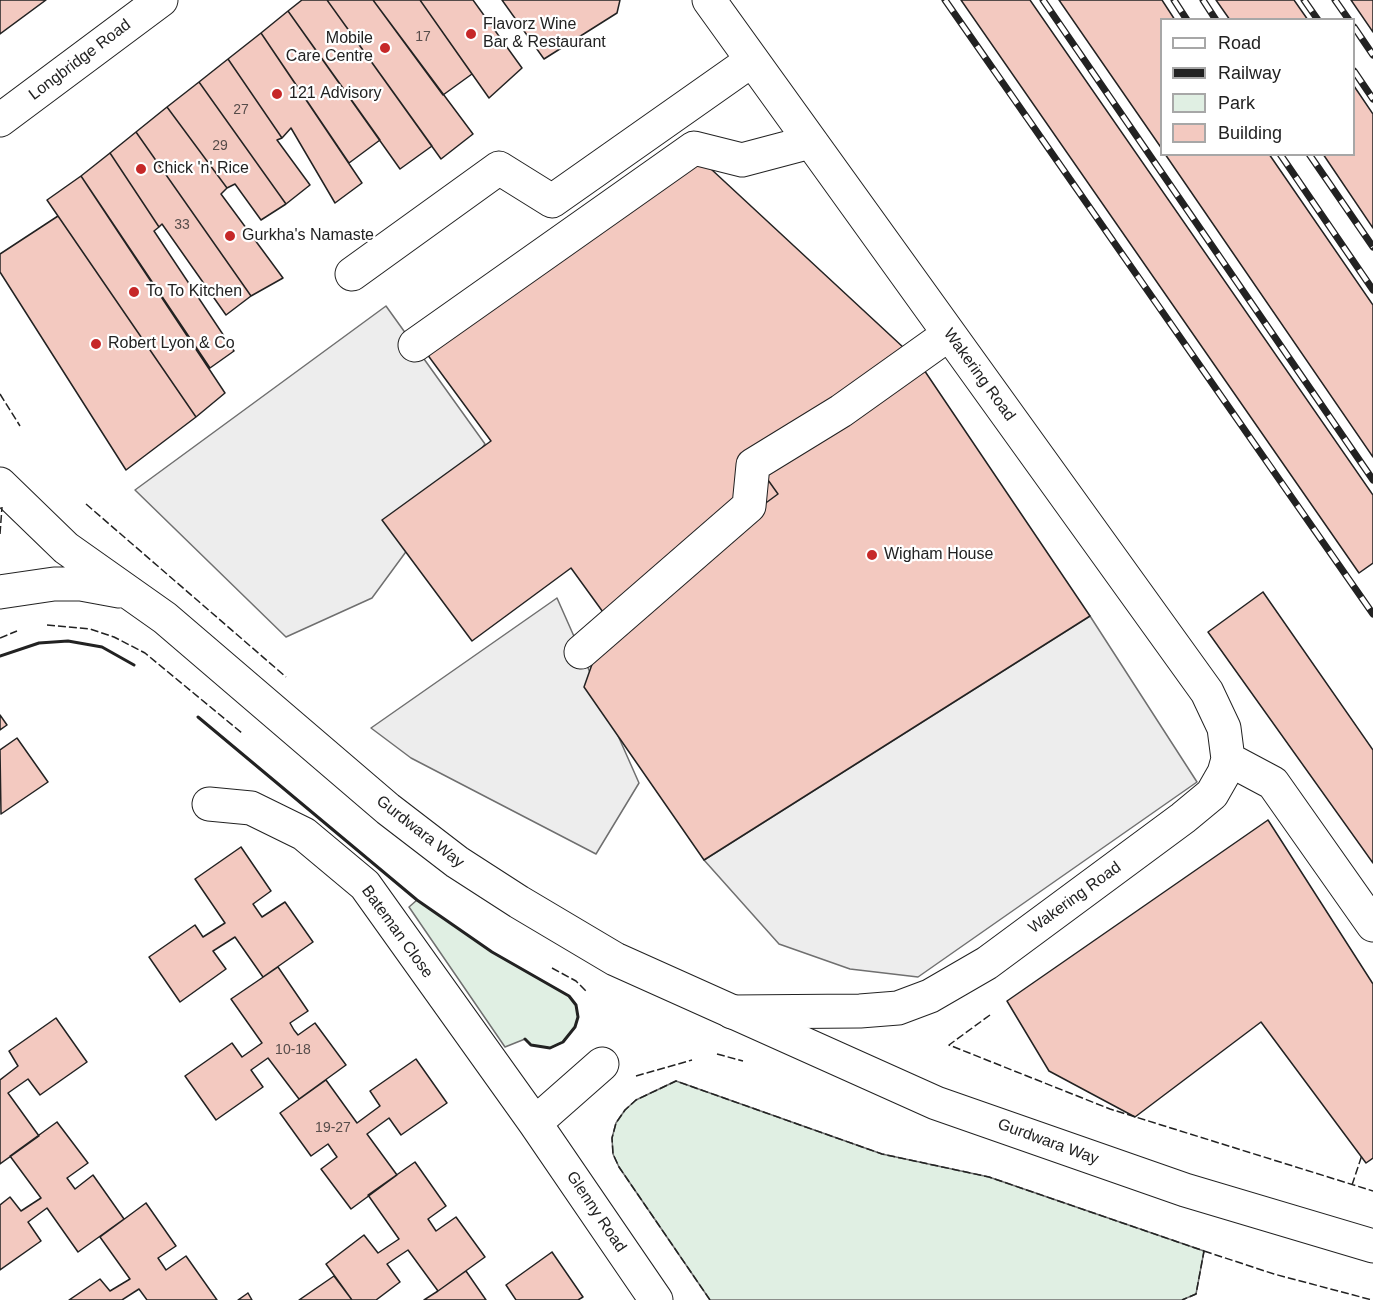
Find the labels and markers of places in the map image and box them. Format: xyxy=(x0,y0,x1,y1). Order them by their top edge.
place label: Flavorz Wine Bar & Restaurant xyxy=(483,15,606,53)
marker: Flavorz Wine Bar & Restaurant xyxy=(464,27,478,41)
place label: Mobile Care Centre xyxy=(286,29,373,67)
marker: Mobile Care Centre xyxy=(378,41,392,55)
place label: 121 Advisory xyxy=(289,84,381,104)
marker: 121 Advisory xyxy=(270,87,284,101)
place label: Chick 'n' Rice xyxy=(153,159,249,179)
marker: Chick 'n' Rice xyxy=(134,162,148,176)
place label: Gurkha's Namaste xyxy=(242,226,374,246)
marker: Gurkha's Namaste xyxy=(223,229,237,243)
place label: To To Kitchen xyxy=(146,282,242,302)
marker: To To Kitchen xyxy=(127,285,141,299)
place label: Robert Lyon & Co xyxy=(108,334,235,354)
marker: Robert Lyon & Co xyxy=(89,337,103,351)
place label: Wigham House xyxy=(884,545,993,565)
marker: Wigham House xyxy=(865,548,879,562)

